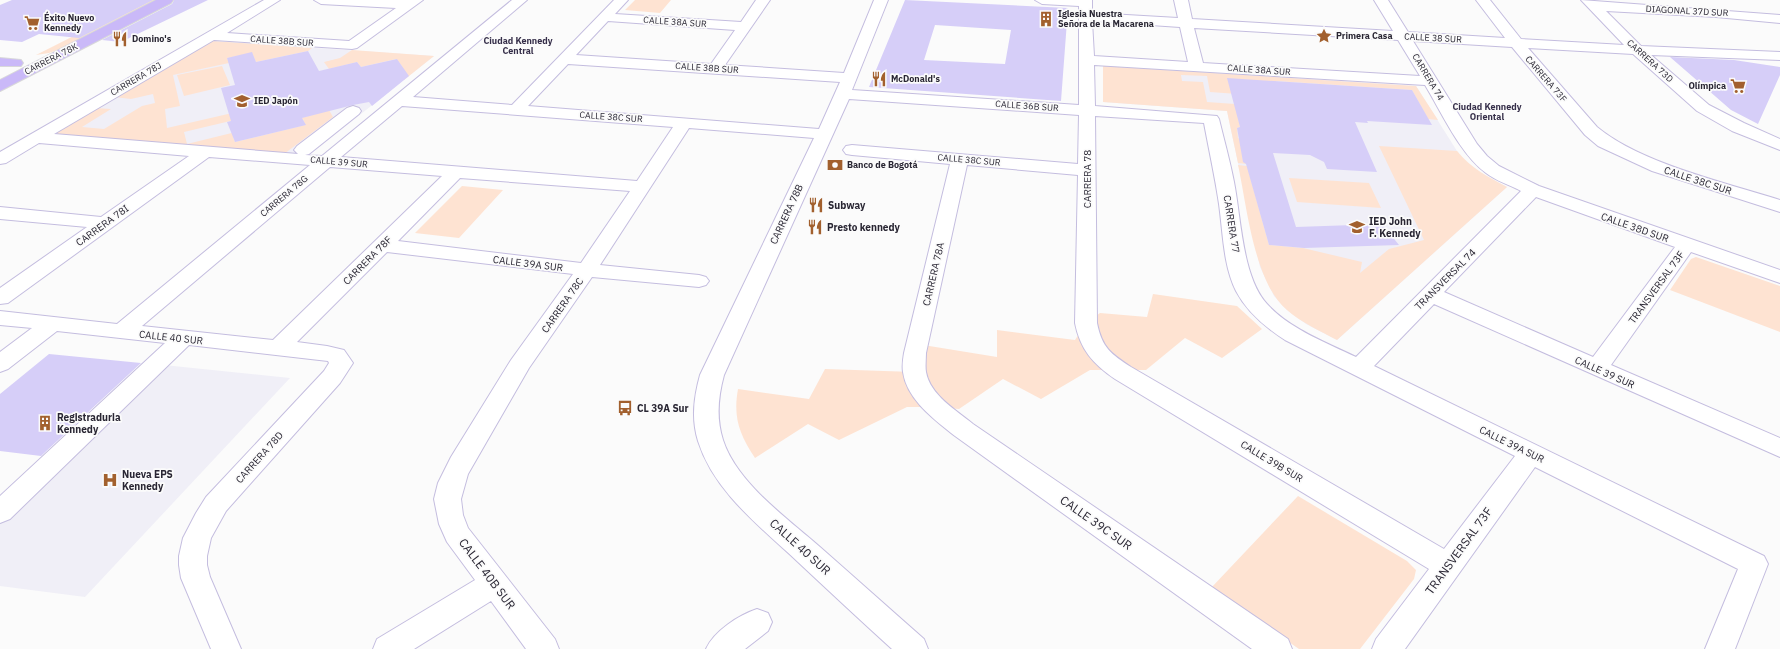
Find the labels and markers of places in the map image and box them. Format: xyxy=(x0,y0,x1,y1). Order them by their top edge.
place label: Iglesia Nuestra Señora de la Macarena xyxy=(1058,8,1154,29)
building icon: Iglesia Nuestra Señora de la Macarena xyxy=(1037,10,1055,28)
place label: Éxito Nuevo Kennedy xyxy=(44,11,94,33)
supermarket icon: Éxito Nuevo Kennedy xyxy=(23,14,41,32)
place icon: Primera Casa xyxy=(1315,27,1333,45)
restaurant icon: Domino's xyxy=(111,30,129,48)
place label: Primera Casa xyxy=(1336,30,1393,41)
place label: Domino's xyxy=(132,33,172,44)
restaurant icon: McDonald's xyxy=(870,70,888,88)
place label: McDonald's xyxy=(891,73,940,84)
supermarket icon: Olímpica xyxy=(1729,77,1747,95)
place label: Olímpica xyxy=(1688,80,1726,91)
school or university icon: IED Japón xyxy=(233,92,251,110)
place label: IED Japón xyxy=(254,95,298,106)
bank icon: Banco de Bogotá xyxy=(826,156,844,174)
place label: Banco de Bogotá xyxy=(847,159,918,170)
restaurant icon: Subway xyxy=(807,196,825,214)
place label: Subway xyxy=(828,199,866,212)
place label: IED John F. Kennedy xyxy=(1369,215,1421,240)
restaurant icon: Presto kennedy xyxy=(806,218,824,236)
school or university icon: IED John F. Kennedy xyxy=(1348,218,1366,236)
place label: Presto kennedy xyxy=(827,221,901,234)
bus stop icon: CL 39A Sur xyxy=(616,399,634,417)
place label: CL 39A Sur xyxy=(637,402,689,415)
place label: Registraduria Kennedy xyxy=(57,411,121,436)
building icon: Registraduria Kennedy xyxy=(36,414,54,432)
place label: Nueva EPS Kennedy xyxy=(122,468,173,493)
hospital icon: Nueva EPS Kennedy xyxy=(101,471,119,489)

